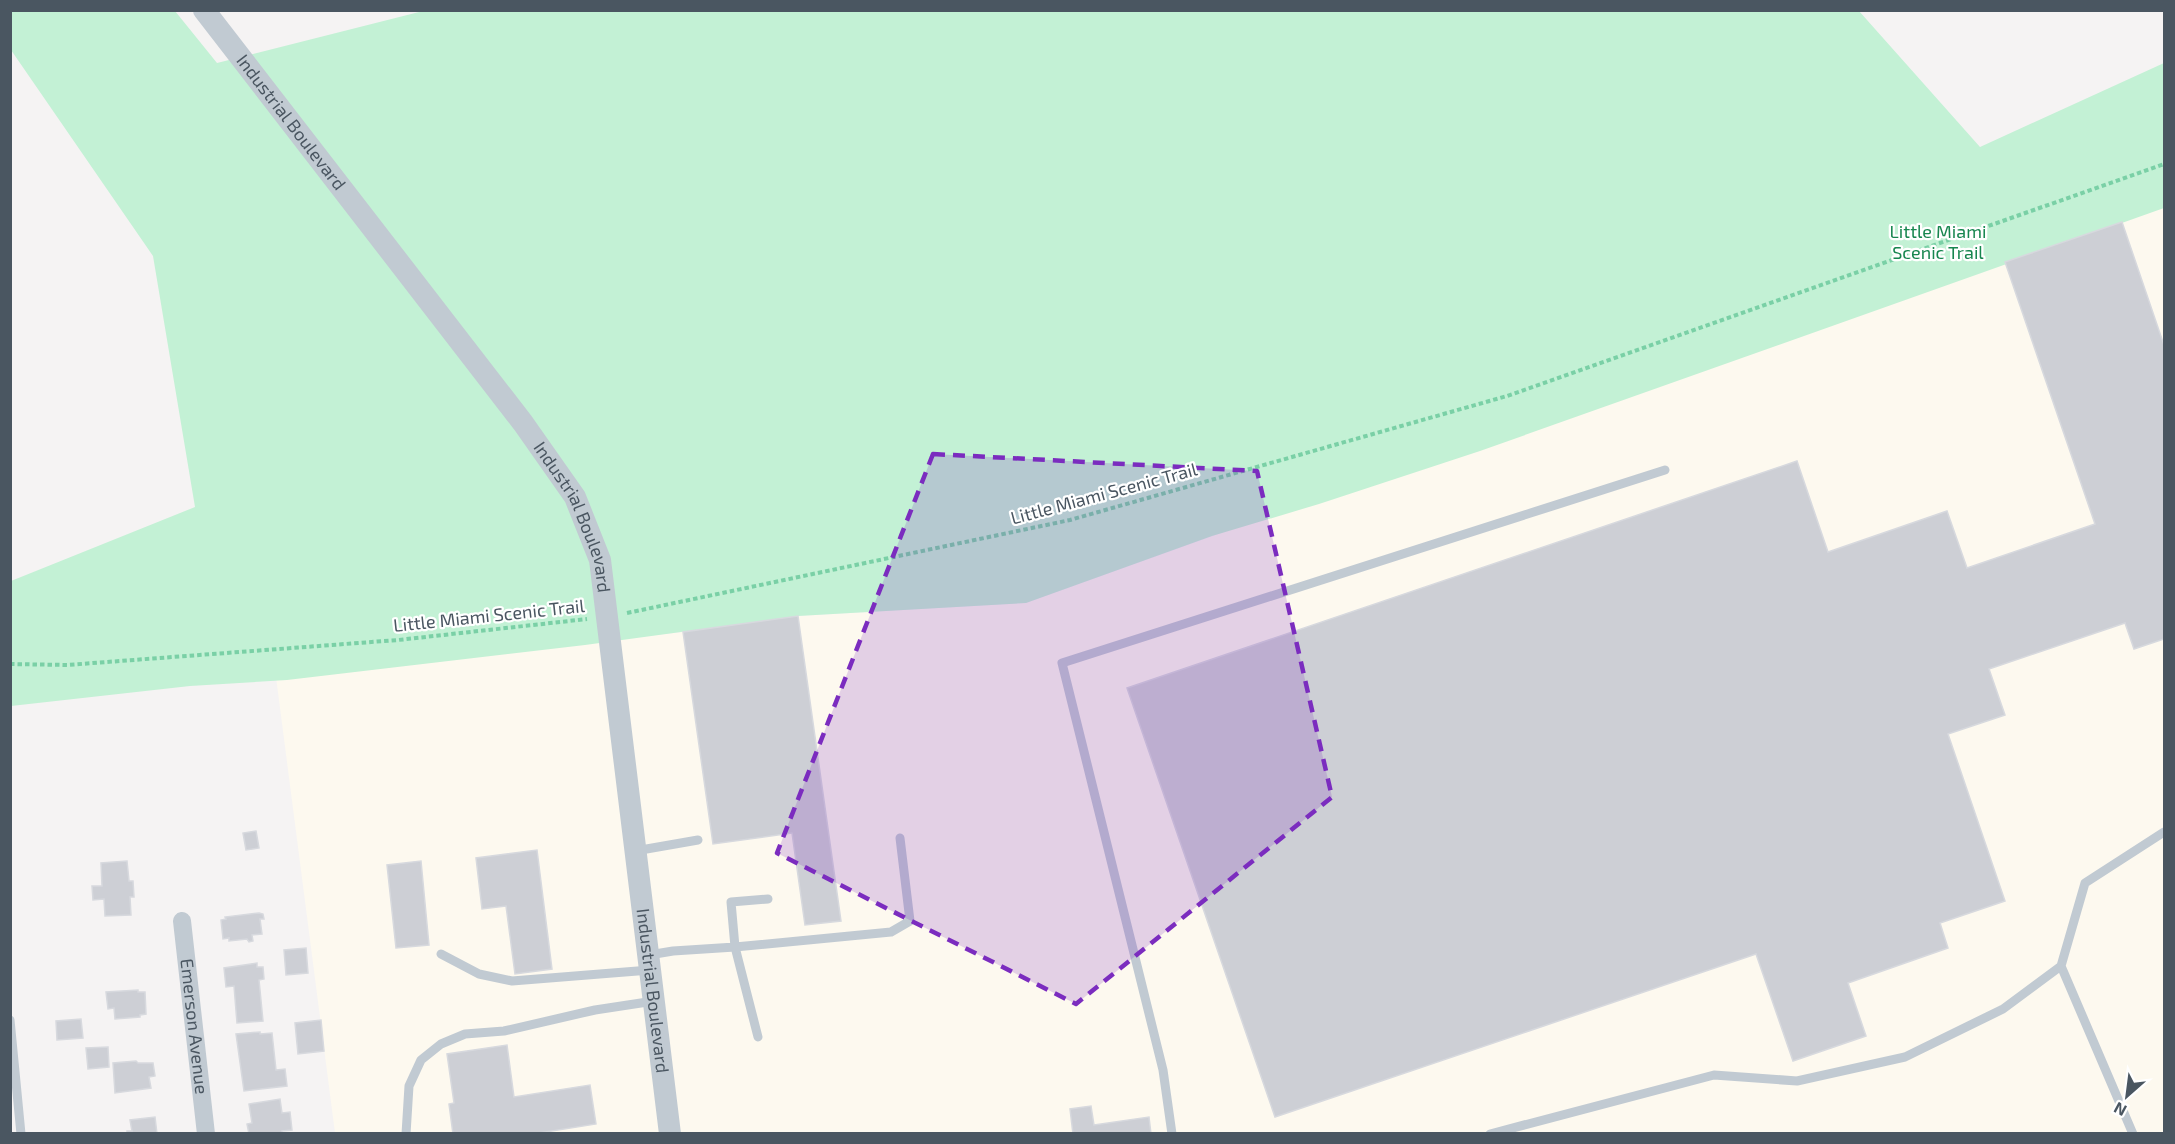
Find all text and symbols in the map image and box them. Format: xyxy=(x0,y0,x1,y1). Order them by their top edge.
street label: Industrial Boulevard xyxy=(232,49,351,194)
park label: Little Miami Scenic Trail xyxy=(1890,220,1986,263)
street label: Industrial Boulevard xyxy=(529,437,616,594)
street label: Little Miami Scenic Trail xyxy=(1008,457,1200,529)
street label: Little Miami Scenic Trail xyxy=(392,594,586,636)
street label: Industrial Boulevard xyxy=(633,907,674,1074)
street label: Emerson Avenue xyxy=(176,957,213,1095)
north arrow xyxy=(2097,1066,2157,1126)
text: N xyxy=(2110,1099,2129,1121)

